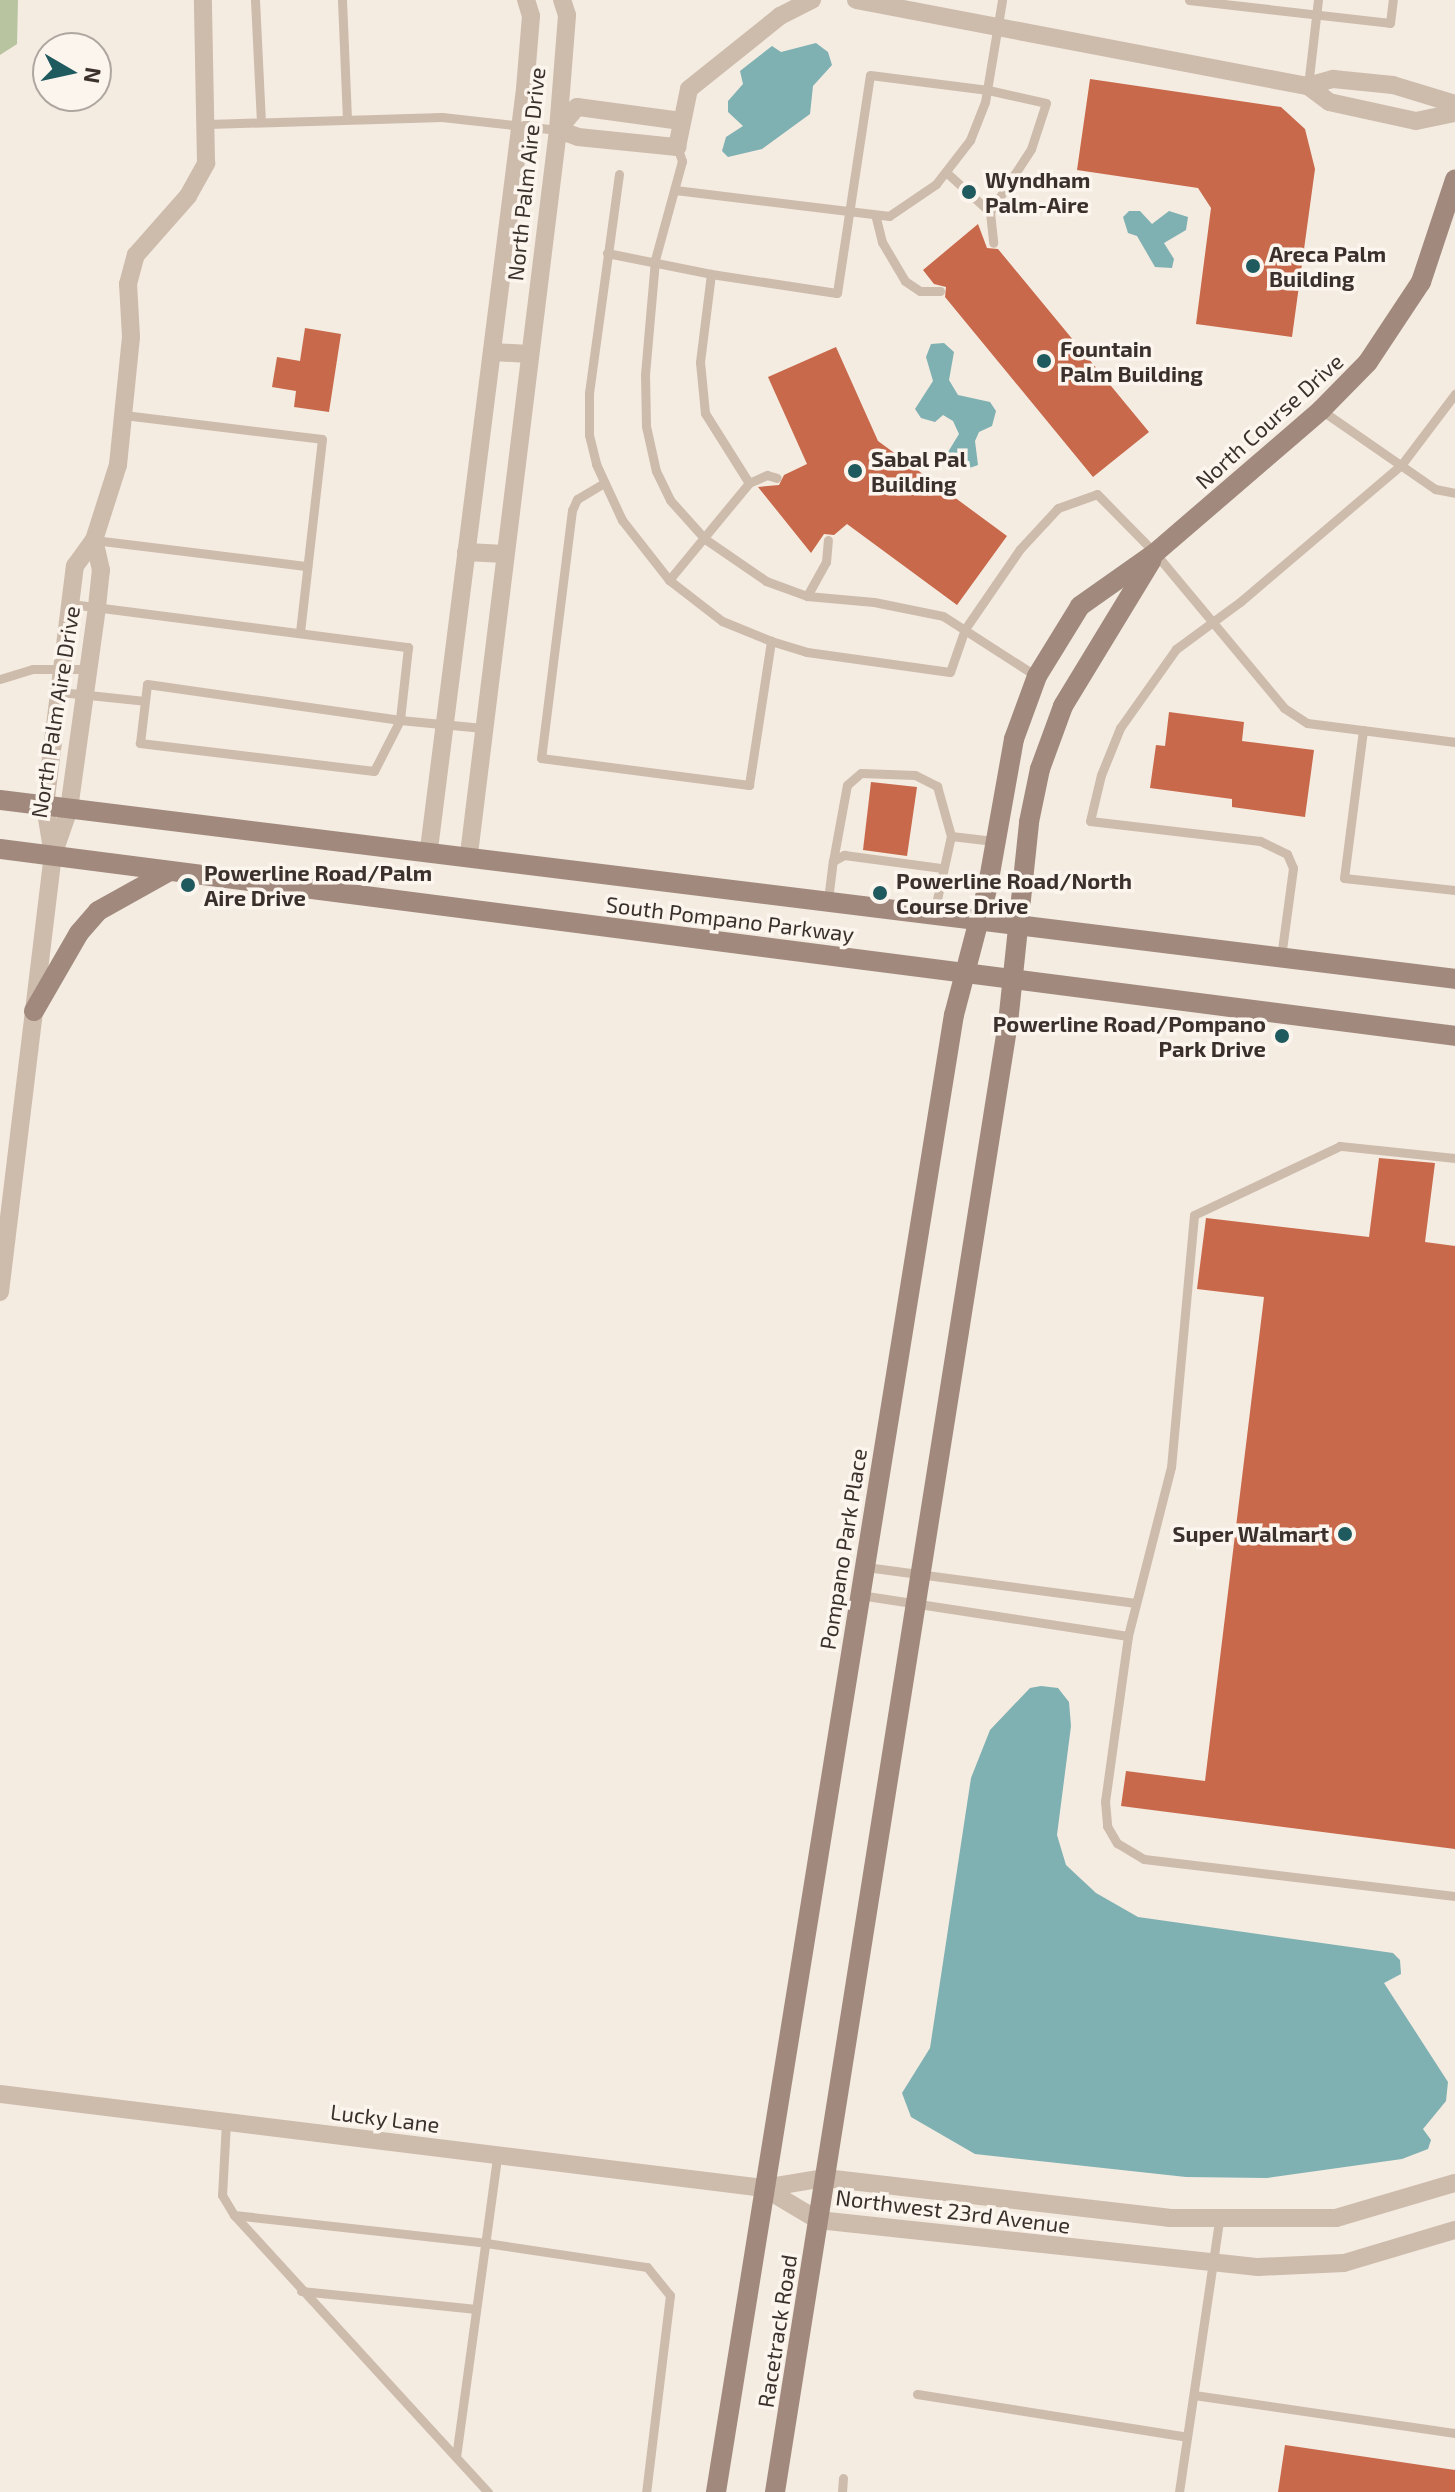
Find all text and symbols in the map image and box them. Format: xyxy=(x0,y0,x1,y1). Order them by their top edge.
north arrow xyxy=(32,32,112,112)
text: N xyxy=(80,66,108,85)
street label: North Palm Aire Drive xyxy=(502,66,550,282)
place label: Wyndham Palm-Aire xyxy=(985,166,1090,218)
marker: Wyndham Palm-Aire xyxy=(960,183,978,201)
place label: Areca Palm Building xyxy=(1269,240,1386,292)
marker: Areca Palm Building xyxy=(1244,257,1262,275)
place label: Fountain Palm Building xyxy=(1060,335,1203,386)
street label: North Course Drive xyxy=(1190,348,1348,494)
marker: Fountain Palm Building xyxy=(1035,352,1053,370)
place label: Sabal Pal Building xyxy=(871,445,967,496)
marker: Sabal Pal Building xyxy=(846,462,864,480)
street label: North Palm Aire Drive xyxy=(25,604,85,820)
place label: Powerline Road/Palm Aire Drive xyxy=(204,859,432,910)
place label: Powerline Road/North Course Drive xyxy=(896,867,1132,918)
marker: Powerline Road/Palm Aire Drive xyxy=(179,876,197,894)
marker: Powerline Road/North Course Drive xyxy=(871,884,889,902)
street label: South Pompano Parkway xyxy=(604,891,856,947)
place label: Powerline Road/Pompano Park Drive xyxy=(993,1010,1266,1062)
marker: Powerline Road/Pompano Park Drive xyxy=(1273,1027,1291,1045)
street label: Pompano Park Place xyxy=(814,1446,872,1652)
place label: Super Walmart xyxy=(1172,1521,1329,1547)
marker: Super Walmart xyxy=(1336,1525,1354,1543)
street label: Lucky Lane xyxy=(329,2098,441,2138)
street label: Northwest 23rd Avenue xyxy=(834,2183,1072,2239)
street label: Racetrack Road xyxy=(752,2252,802,2410)

